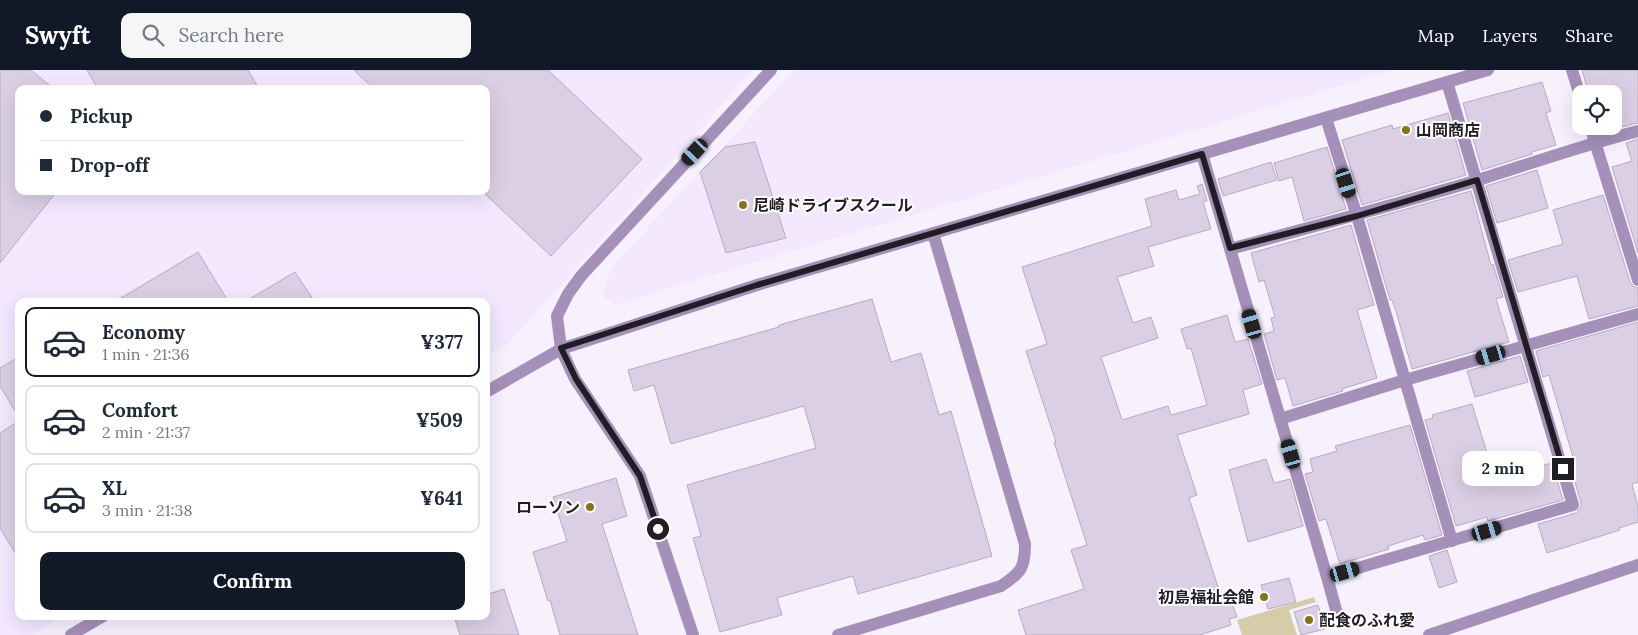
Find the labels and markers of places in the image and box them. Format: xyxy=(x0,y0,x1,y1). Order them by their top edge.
place label: 山岡商店 xyxy=(1416,120,1480,140)
marker: 山岡商店 xyxy=(1400,124,1412,136)
place label: 尼崎ドライブスクール xyxy=(753,195,913,215)
marker: 尼崎ドライブスクール xyxy=(737,199,749,211)
place label: ローソン xyxy=(516,497,580,517)
marker: ローソン xyxy=(584,501,596,513)
place label: 初島福祉会館 xyxy=(1158,587,1254,607)
marker: 初島福祉会館 xyxy=(1258,591,1270,603)
place label: 配食のふれ愛 xyxy=(1319,610,1415,630)
marker: 配食のふれ愛 xyxy=(1303,614,1315,626)

